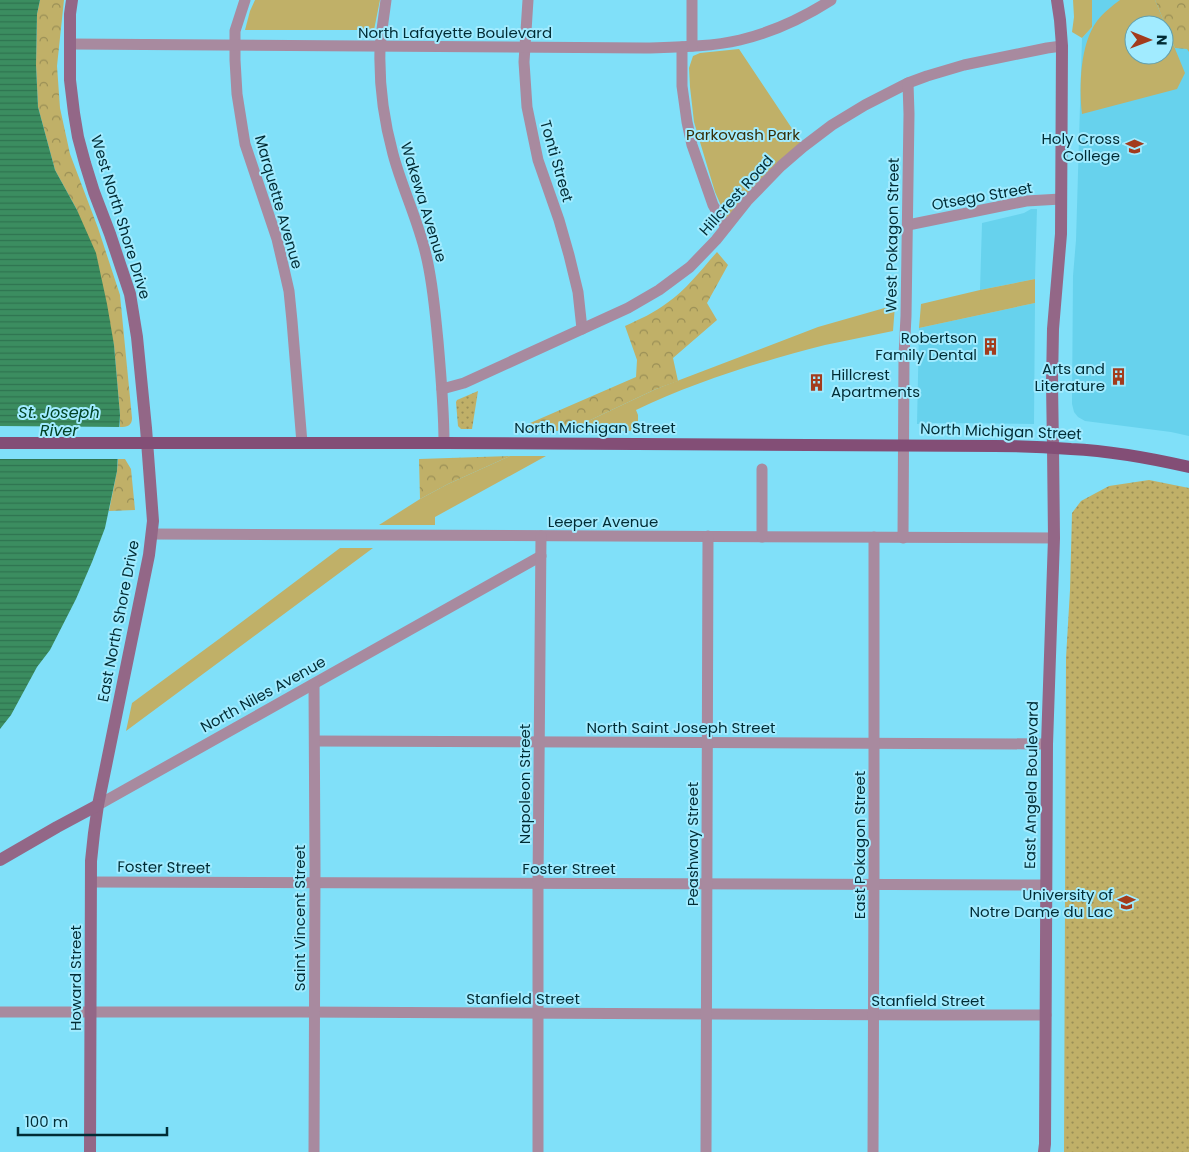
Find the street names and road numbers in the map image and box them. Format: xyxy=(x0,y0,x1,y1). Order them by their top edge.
street label: North Lafayette Boulevard xyxy=(358,22,552,43)
street label: Tonti Street xyxy=(535,118,579,204)
street label: West North Shore Drive xyxy=(86,132,156,302)
street label: Marquette Avenue xyxy=(250,133,308,271)
street label: Wakewa Avenue xyxy=(396,139,452,265)
street label: Hillcrest Road xyxy=(694,150,778,240)
street label: West Pokagon Street xyxy=(880,158,904,312)
street label: Otsego Street xyxy=(930,177,1034,215)
street label: North Michigan Street xyxy=(514,417,676,438)
street label: North Michigan Street xyxy=(920,418,1082,444)
street label: Leeper Avenue xyxy=(548,511,658,532)
street label: East North Shore Drive xyxy=(92,538,144,704)
street label: North Niles Avenue xyxy=(197,651,329,737)
street label: East Angela Boulevard xyxy=(1019,701,1043,869)
street label: North Saint Joseph Street xyxy=(587,717,775,738)
street label: Napoleon Street xyxy=(514,724,535,844)
street label: East Pokagon Street xyxy=(849,771,870,919)
street label: Peashway Street xyxy=(682,782,703,906)
street label: Saint Vincent Street xyxy=(289,845,310,991)
street label: Foster Street xyxy=(117,856,211,878)
street label: Foster Street xyxy=(522,858,616,879)
street label: Howard Street xyxy=(65,925,86,1031)
street label: Stanfield Street xyxy=(466,988,580,1009)
street label: Stanfield Street xyxy=(871,990,985,1011)

